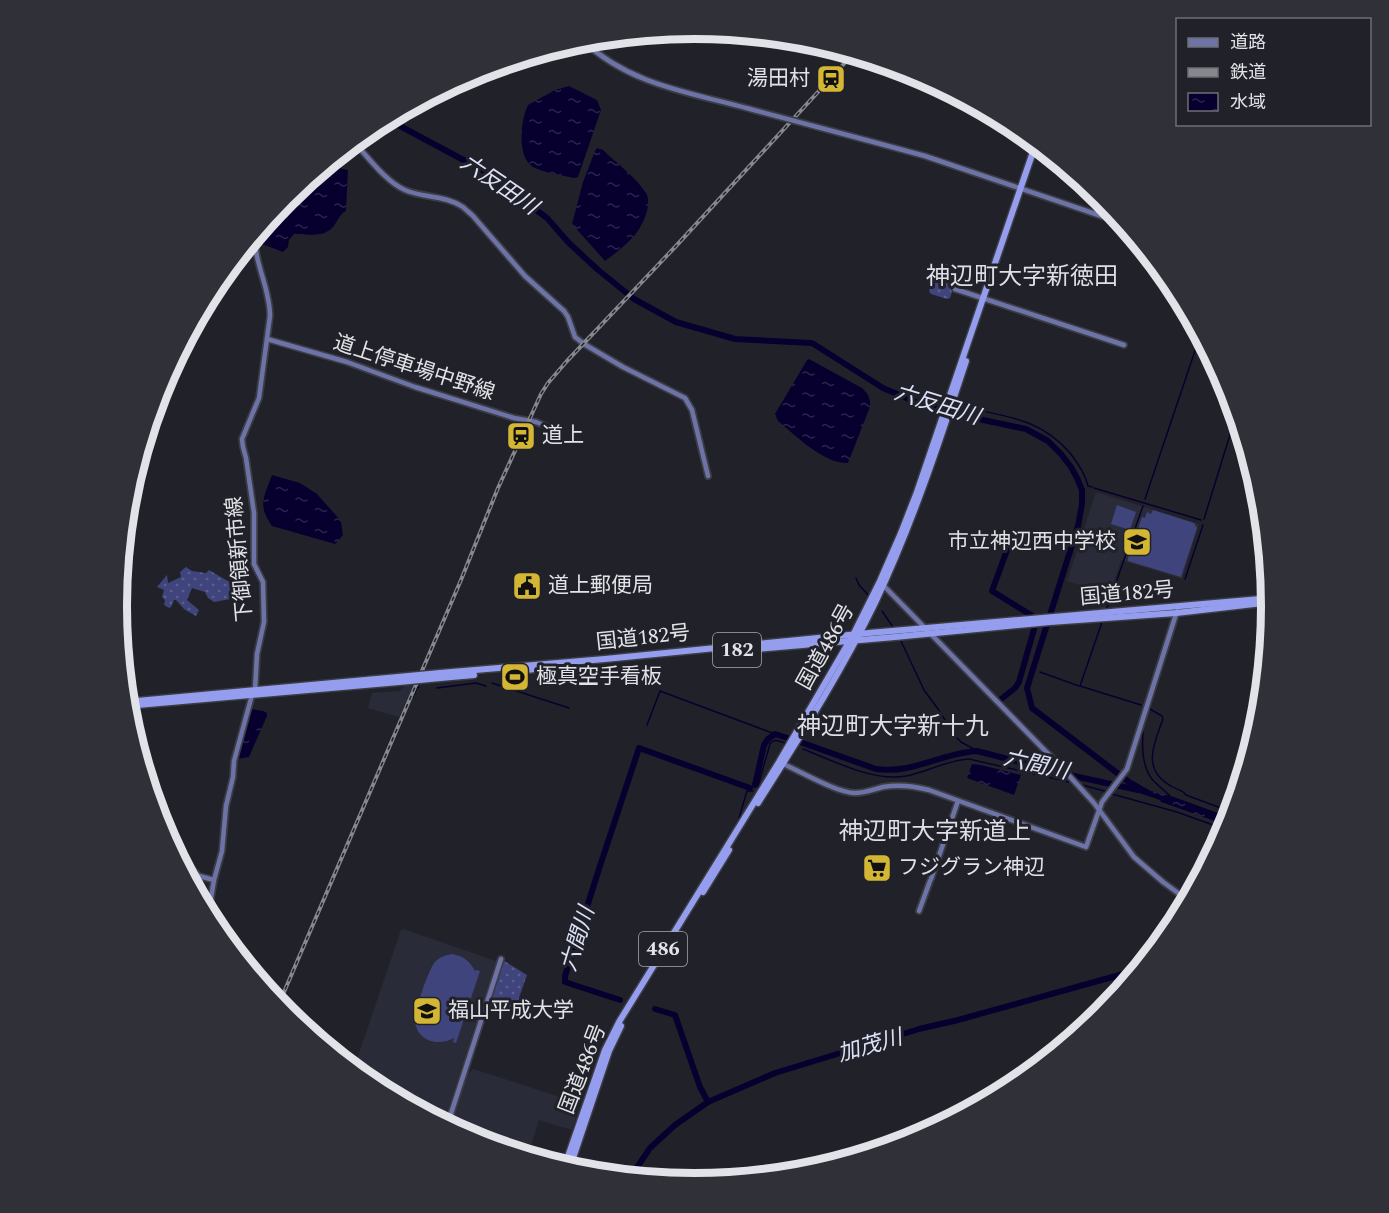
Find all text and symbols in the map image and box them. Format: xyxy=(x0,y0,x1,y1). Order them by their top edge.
legend xyxy=(1176,18,1371,126)
text: 道路 xyxy=(1230,29,1266,56)
text: 鉄道 xyxy=(1230,59,1266,86)
place label: 湯田村 xyxy=(747,63,810,95)
station icon: 湯田村 xyxy=(815,63,847,95)
text: 水域 xyxy=(1230,89,1266,116)
water label: 六反田川 xyxy=(453,147,546,224)
district label: 神辺町大字新徳田 xyxy=(926,259,1118,295)
street label: 道上停車場中野線 xyxy=(329,327,499,409)
water label: 六反田川 xyxy=(890,376,986,434)
station icon: 道上 xyxy=(505,420,537,452)
place label: 道上 xyxy=(542,420,584,452)
street label: 下御領新市線 xyxy=(219,495,261,623)
place label: 市立神辺西中学校 xyxy=(948,526,1116,558)
school or university icon: 市立神辺西中学校 xyxy=(1121,526,1153,558)
public building icon: 道上郵便局 xyxy=(511,570,543,602)
place label: 道上郵便局 xyxy=(548,570,653,602)
street label: 国道182号 xyxy=(1079,574,1175,614)
street label: 国道486号 xyxy=(789,598,863,696)
street label: 国道182号 xyxy=(594,617,692,659)
road number: 182 xyxy=(713,633,761,667)
sports icon: 極真空手看板 xyxy=(499,661,531,693)
place label: 極真空手看板 xyxy=(536,661,662,693)
district label: 神辺町大字新十九 xyxy=(797,709,989,745)
water label: 六間川 xyxy=(1000,741,1074,789)
district label: 神辺町大字新道上 xyxy=(839,814,1031,850)
supermarket icon: フジグラン神辺 xyxy=(861,852,893,884)
place label: フジグラン神辺 xyxy=(898,852,1045,884)
water label: 六間川 xyxy=(553,901,604,975)
road number: 486 xyxy=(639,932,687,966)
school or university icon: 福山平成大学 xyxy=(411,995,443,1027)
place label: 福山平成大学 xyxy=(448,995,574,1027)
street label: 国道486号 xyxy=(551,1019,615,1119)
water label: 加茂川 xyxy=(834,1020,908,1071)

